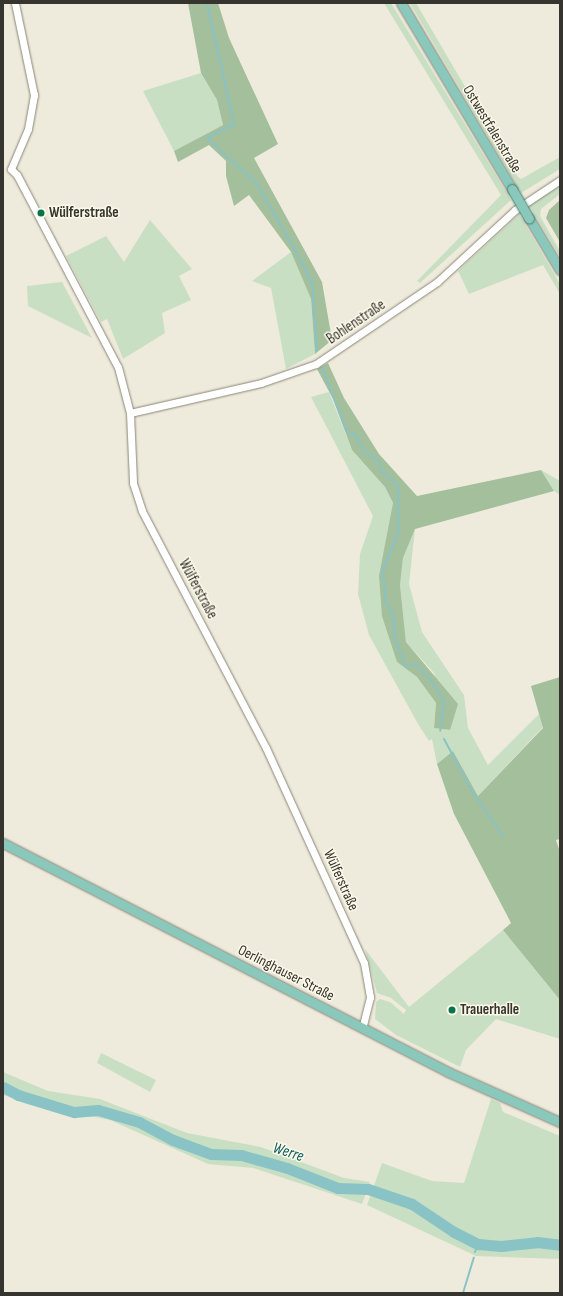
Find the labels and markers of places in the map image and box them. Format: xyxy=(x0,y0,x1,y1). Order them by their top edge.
place label: Wülferstraße xyxy=(49,204,119,222)
marker: Wülferstraße xyxy=(36,208,46,218)
place label: Trauerhalle xyxy=(460,1001,519,1019)
marker: Trauerhalle xyxy=(447,1005,457,1015)

